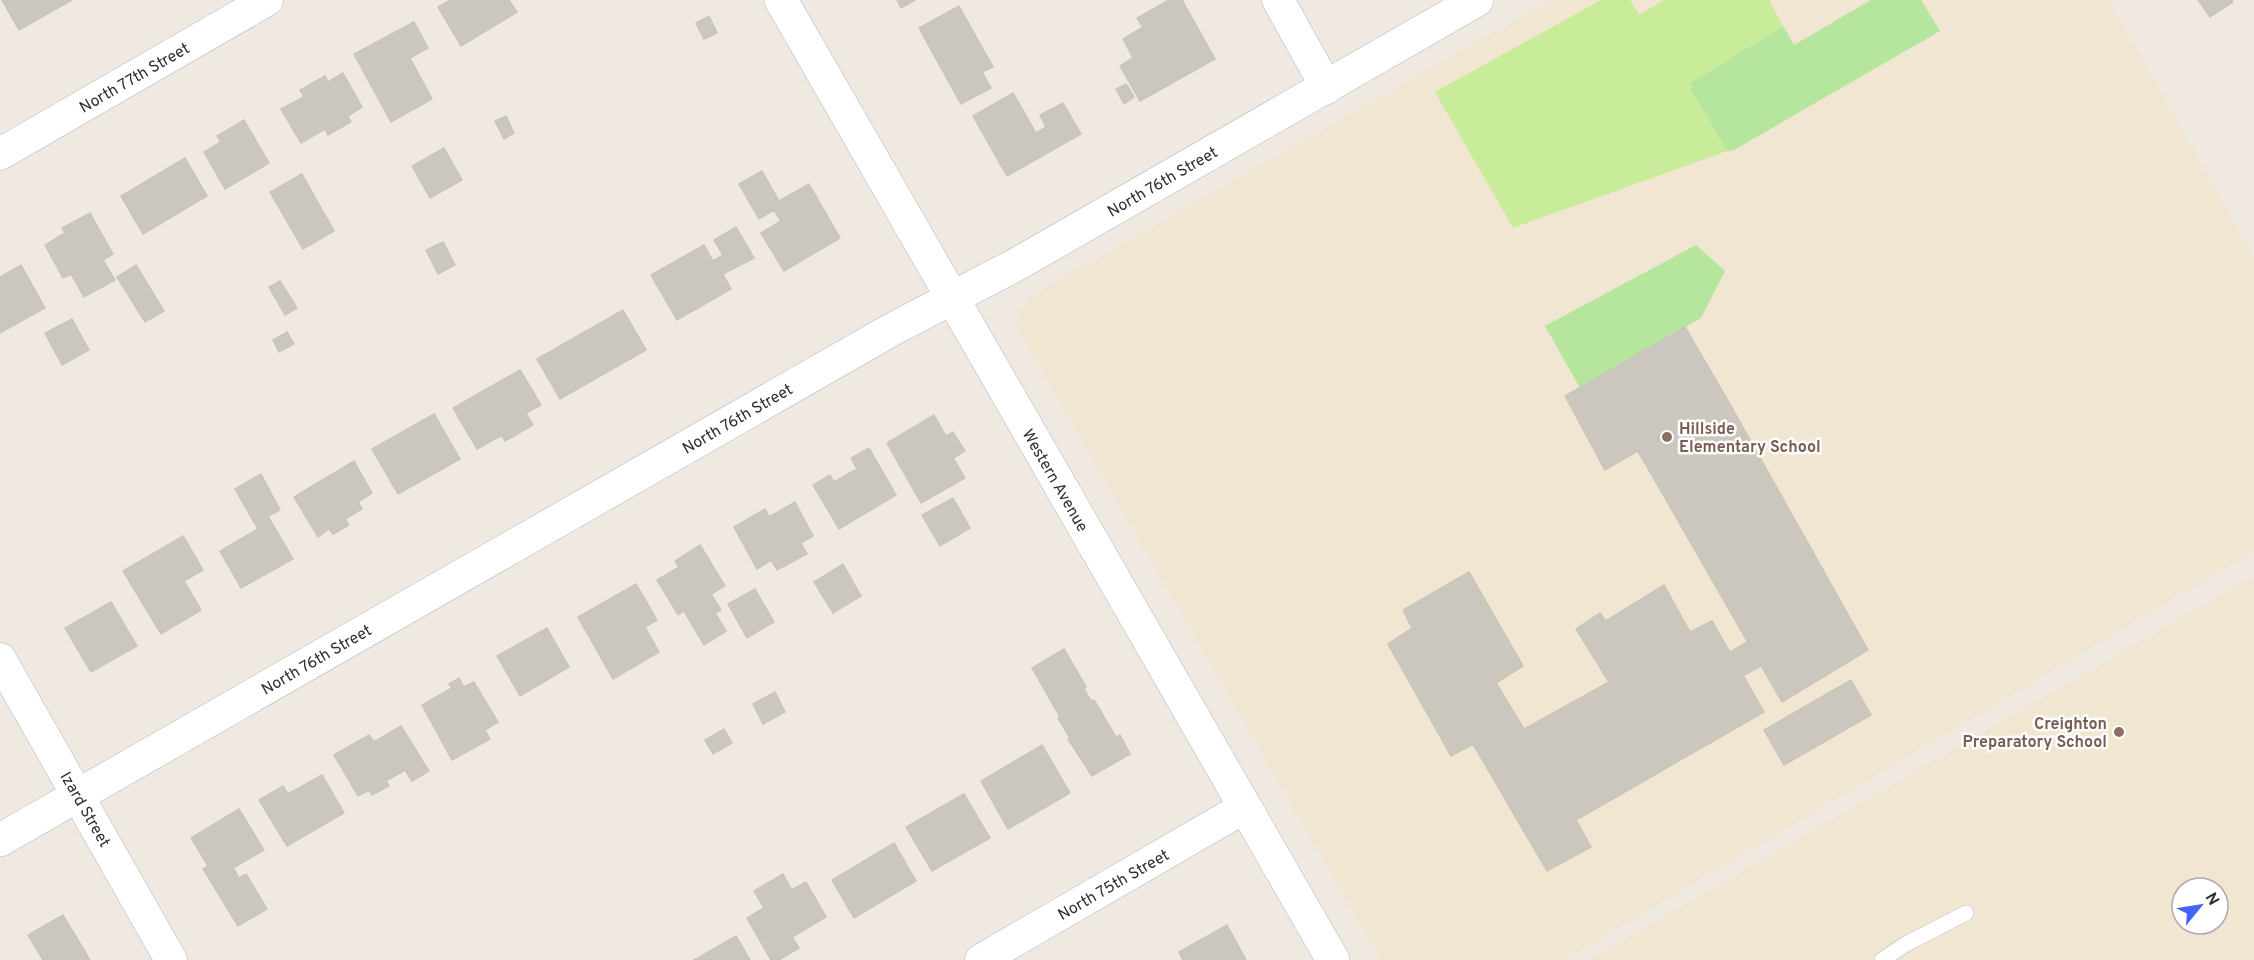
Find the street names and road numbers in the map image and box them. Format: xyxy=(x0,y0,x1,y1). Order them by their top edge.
street label: North 77th Street xyxy=(76,39,194,118)
street label: North 76th Street xyxy=(1104,143,1222,222)
street label: North 76th Street xyxy=(679,380,797,459)
street label: Western Avenue xyxy=(1017,426,1092,536)
street label: North 76th Street xyxy=(258,621,376,700)
street label: Izard Street xyxy=(55,769,114,851)
street label: North 75th Street xyxy=(1055,846,1173,926)

